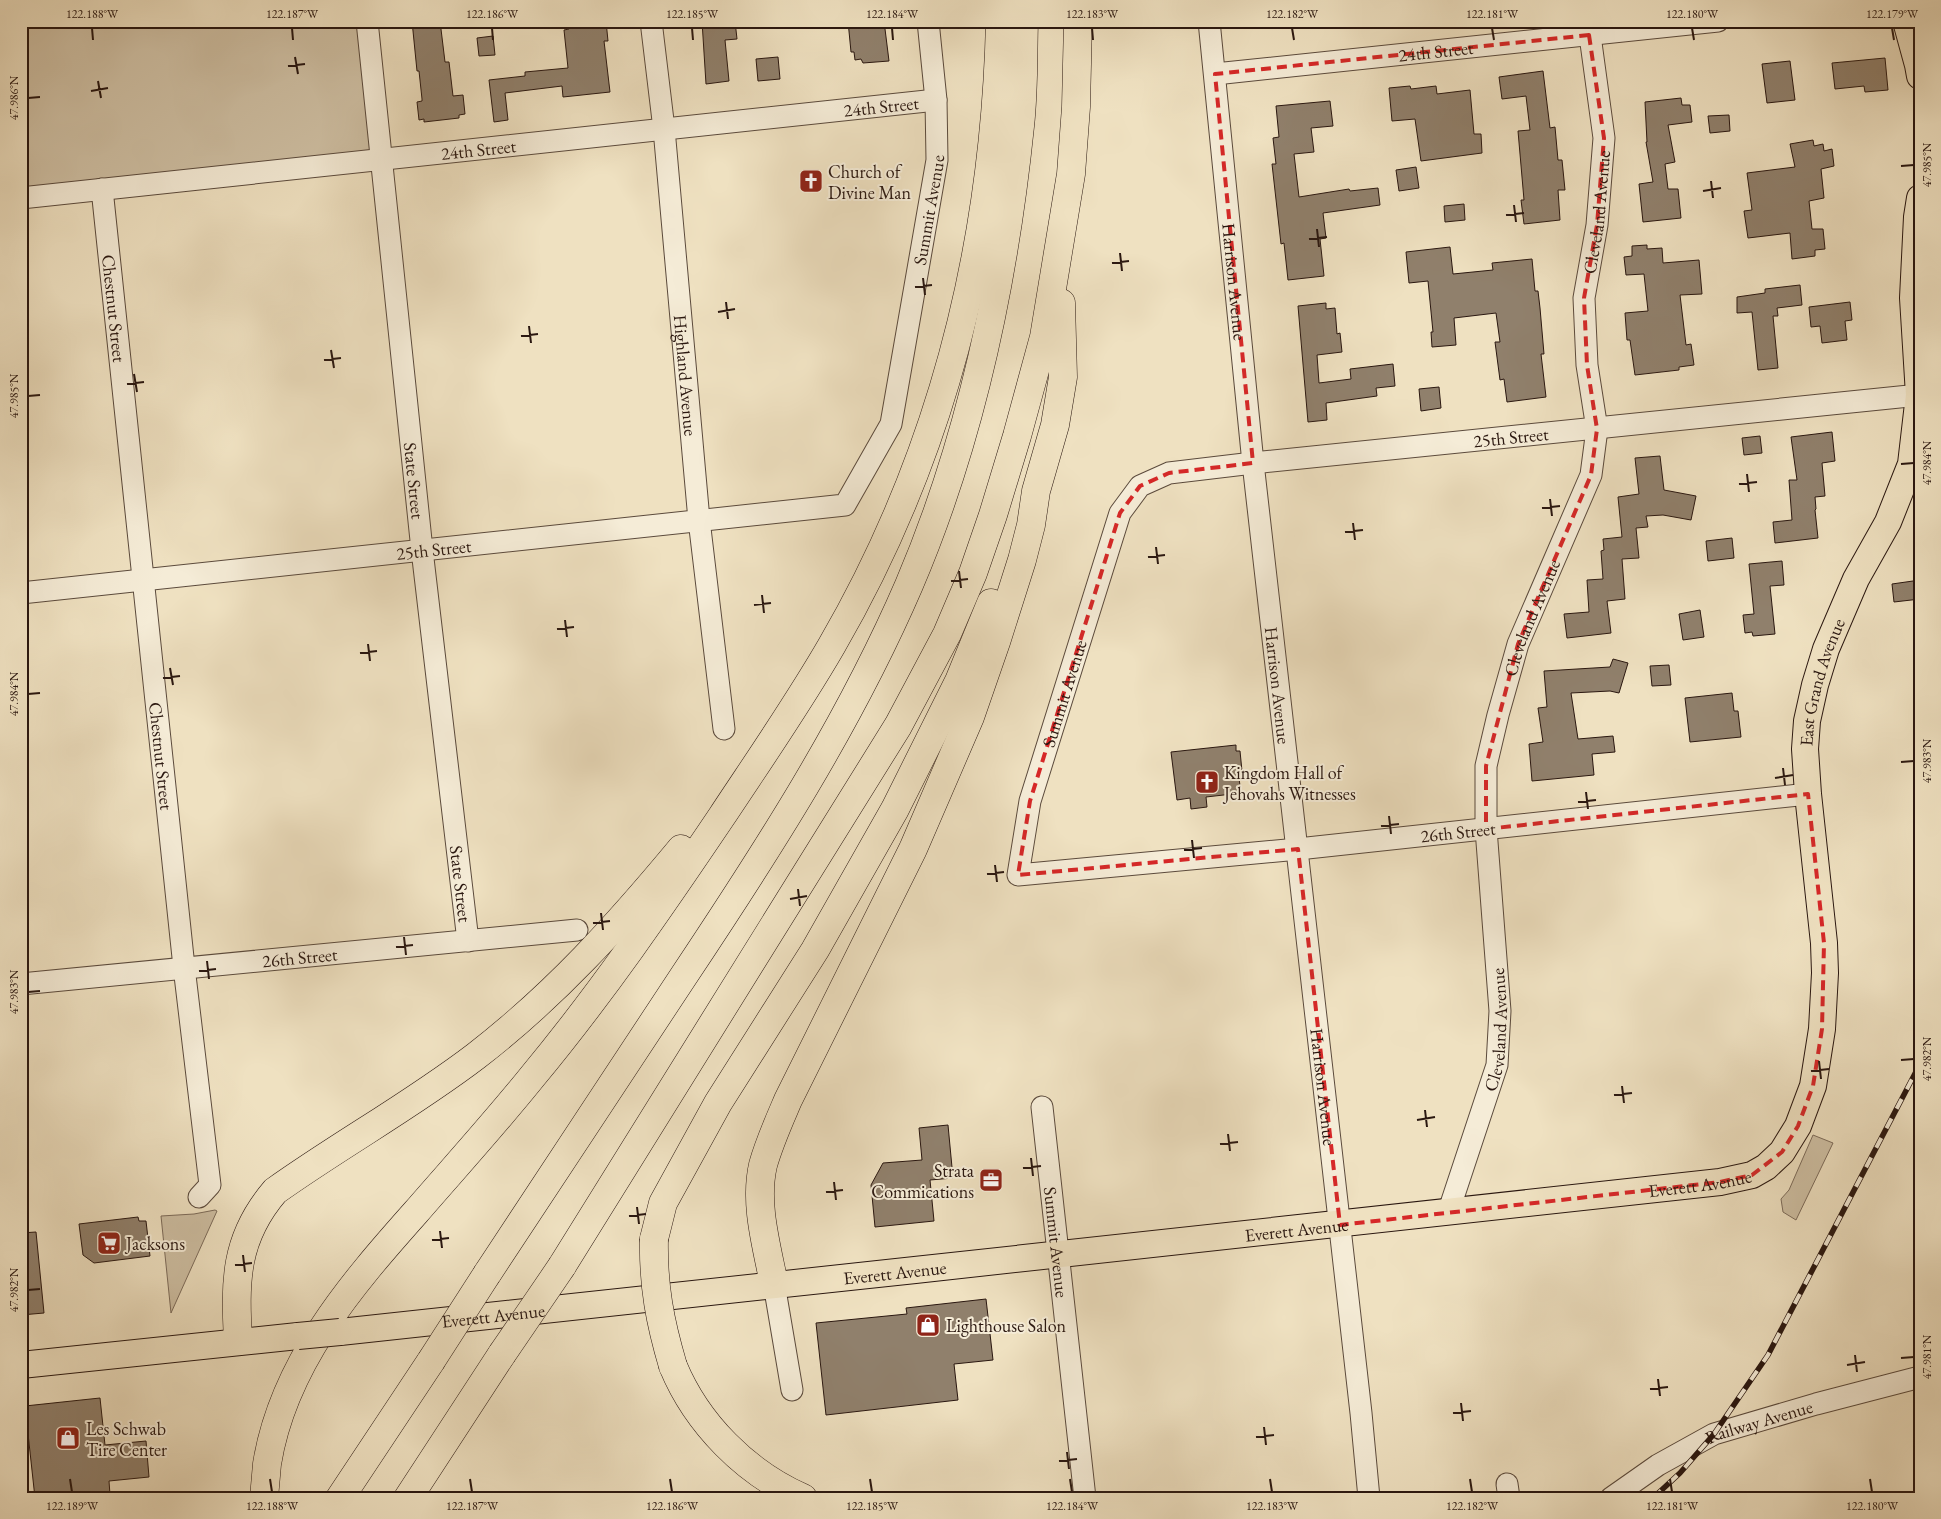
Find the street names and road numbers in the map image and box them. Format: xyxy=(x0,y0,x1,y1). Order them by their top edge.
street label: 24th Street xyxy=(1397,35,1475,66)
street label: 24th Street xyxy=(842,90,920,121)
street label: 24th Street xyxy=(440,134,517,164)
street label: Cleveland Avenue xyxy=(1577,149,1614,275)
street label: Summit Avenue xyxy=(907,155,949,267)
street label: Harrison Avenue xyxy=(1218,222,1252,341)
street label: Chestnut Street xyxy=(97,253,132,364)
street label: Highland Avenue xyxy=(669,314,703,437)
street label: 25th Street xyxy=(1472,421,1550,452)
street label: State Street xyxy=(399,441,430,520)
street label: 25th Street xyxy=(395,533,473,564)
street label: Cleveland Avenue xyxy=(1498,556,1565,679)
street label: East Grand Avenue xyxy=(1794,615,1849,747)
street label: Harrison Avenue xyxy=(1260,626,1296,745)
street label: Summit Avenue xyxy=(1036,637,1091,750)
street label: Chestnut Street xyxy=(145,701,179,811)
street label: 26th Street xyxy=(1419,817,1497,847)
street label: State Street xyxy=(445,844,477,924)
street label: 26th Street xyxy=(261,942,339,972)
street label: Cleveland Avenue xyxy=(1478,967,1512,1094)
street label: Harrison Avenue xyxy=(1306,1027,1342,1147)
street label: Everett Avenue xyxy=(1647,1164,1753,1202)
street label: Summit Avenue xyxy=(1039,1186,1074,1299)
street label: Everett Avenue xyxy=(1244,1212,1349,1246)
street label: Everett Avenue xyxy=(842,1255,948,1289)
street label: Everett Avenue xyxy=(440,1298,546,1332)
street label: Railway Avenue xyxy=(1701,1394,1815,1448)

